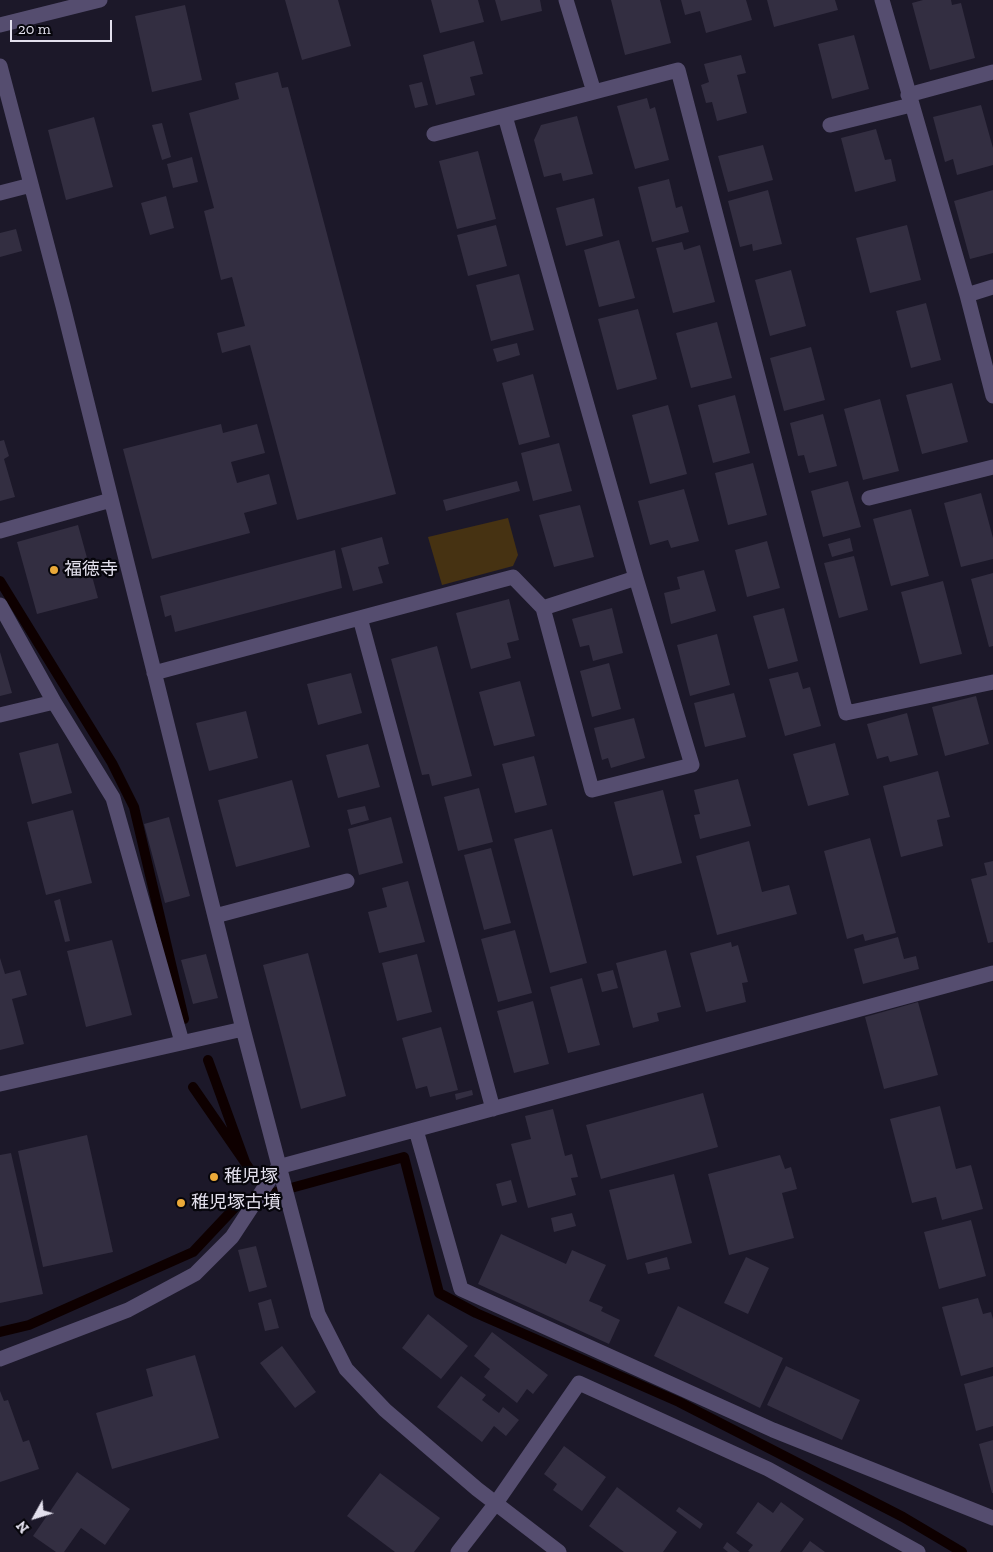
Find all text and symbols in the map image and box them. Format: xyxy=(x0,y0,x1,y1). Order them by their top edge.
scale bar xyxy=(12,10,115,42)
text: 20 m xyxy=(18,20,51,38)
place label: 福徳寺 xyxy=(64,559,118,581)
marker: 福徳寺 xyxy=(48,564,60,576)
place label: 稚児塚 xyxy=(224,1166,278,1188)
marker: 稚児塚 xyxy=(208,1171,220,1183)
place label: 稚児塚古墳 xyxy=(191,1192,281,1214)
marker: 稚児塚古墳 xyxy=(175,1197,187,1209)
north arrow xyxy=(10,1492,60,1542)
text: N xyxy=(13,1517,33,1536)

